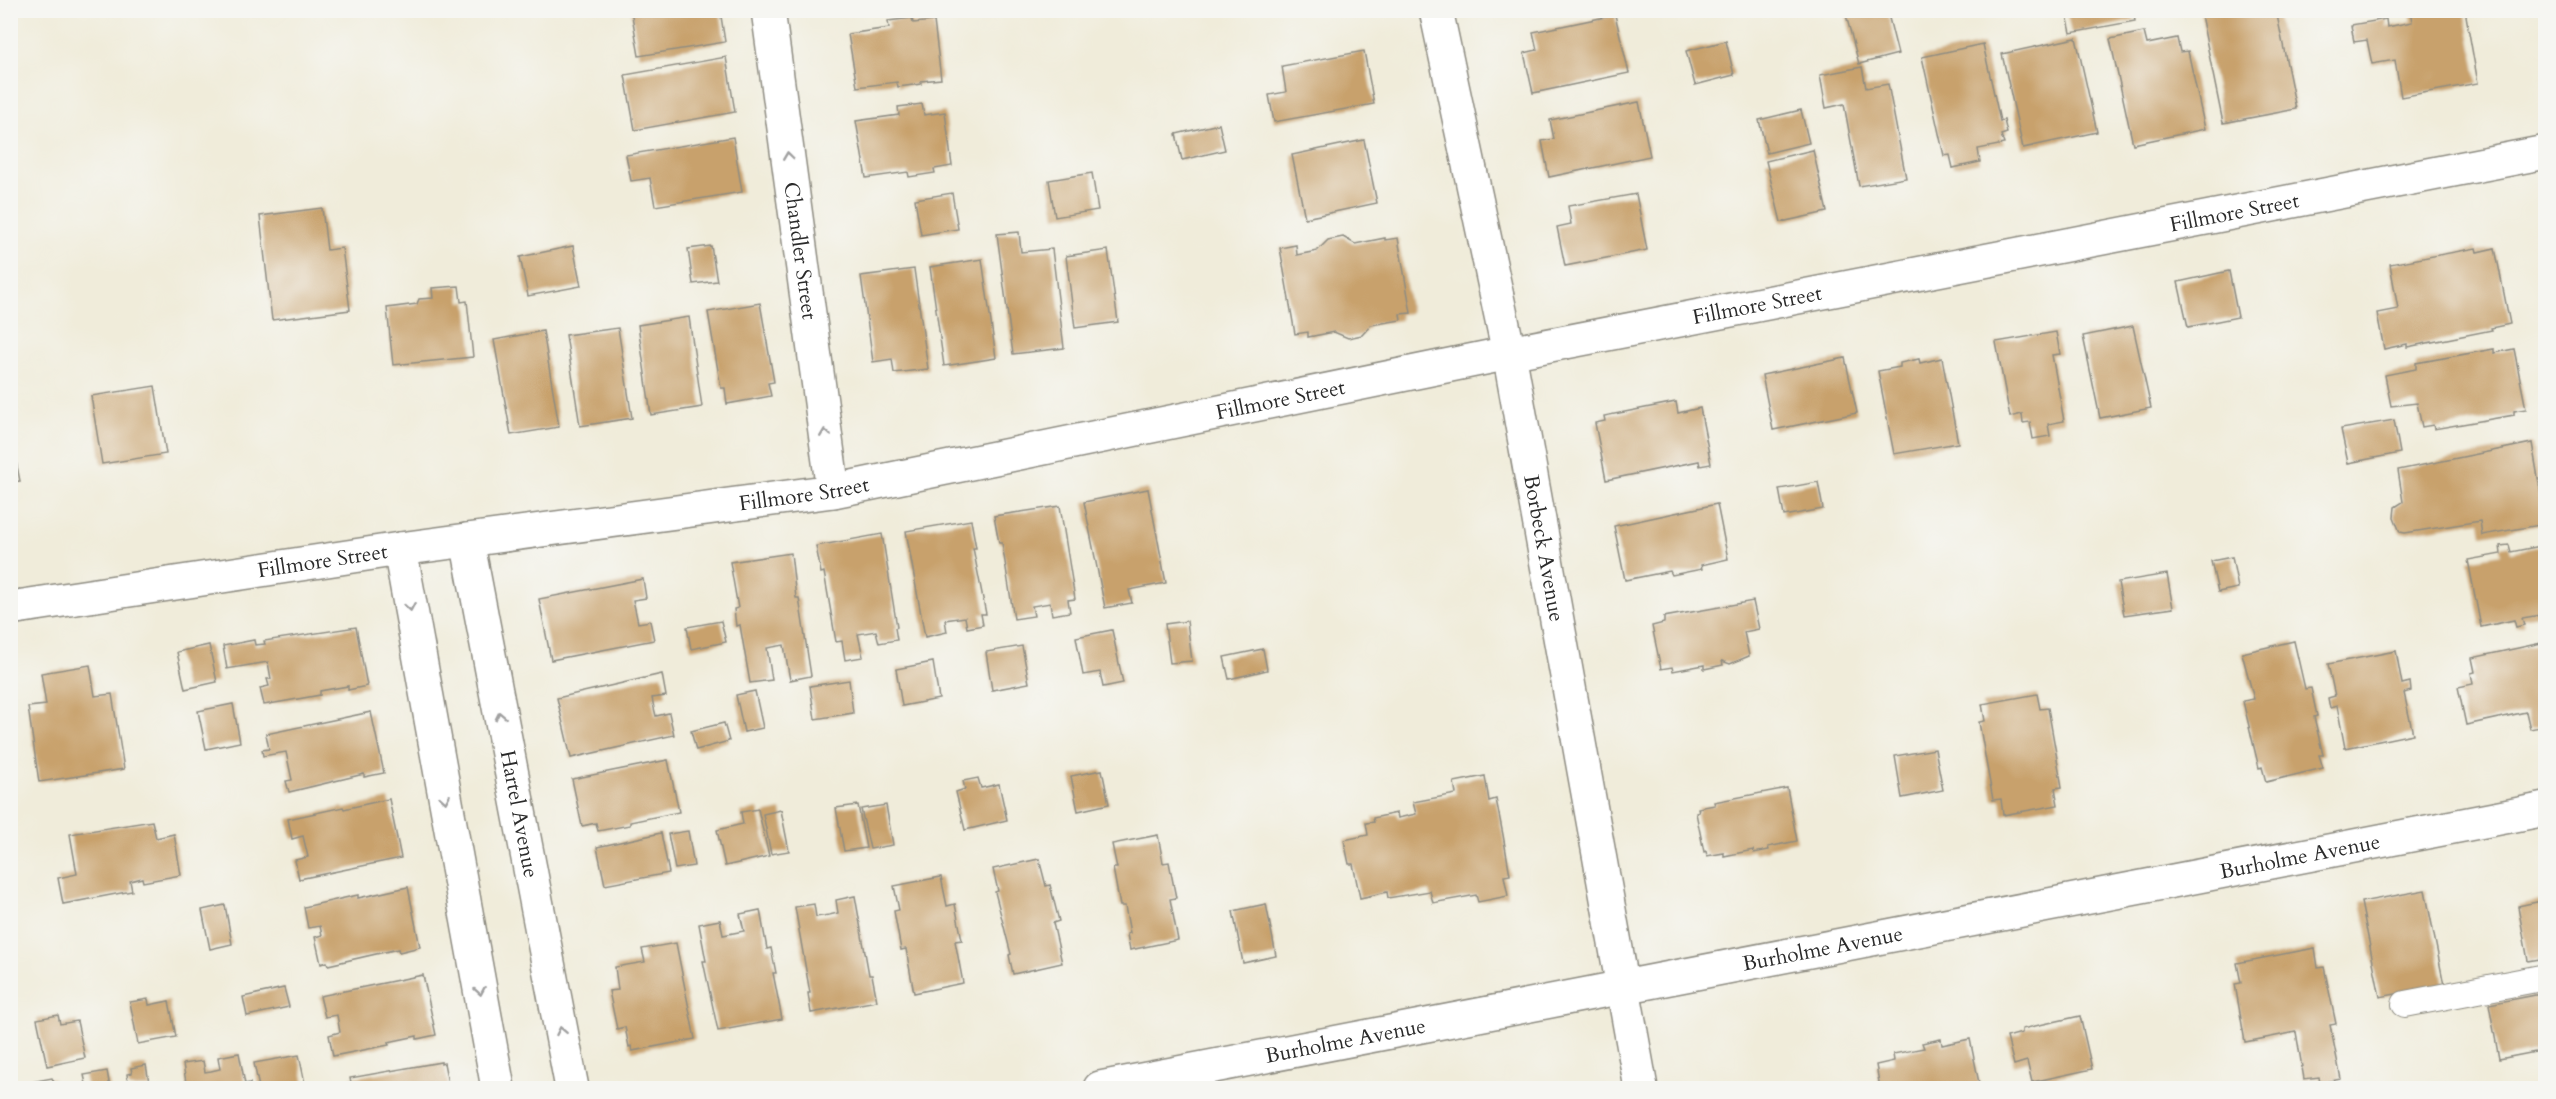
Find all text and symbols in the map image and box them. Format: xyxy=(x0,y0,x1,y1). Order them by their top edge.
one-way arrow xyxy=(782,152,794,161)
street label: Chandler Street xyxy=(777,180,824,322)
street label: Fillmore Street xyxy=(2167,186,2302,239)
street label: Fillmore Street xyxy=(1690,278,1825,332)
street label: Fillmore Street xyxy=(1213,372,1348,427)
one-way arrow xyxy=(820,428,832,437)
street label: Fillmore Street xyxy=(737,469,872,518)
street label: Borbeck Avenue xyxy=(1517,472,1571,624)
street label: Fillmore Street xyxy=(255,537,390,585)
one-way arrow xyxy=(404,602,416,612)
one-way arrow xyxy=(495,711,507,720)
street label: Hartel Avenue xyxy=(493,748,546,880)
one-way arrow xyxy=(438,793,451,803)
street label: Burholme Avenue xyxy=(2217,827,2383,886)
street label: Burholme Avenue xyxy=(1740,919,1905,978)
one-way arrow xyxy=(473,985,486,995)
street label: Burholme Avenue xyxy=(1263,1011,1428,1070)
one-way arrow xyxy=(555,1026,568,1036)

